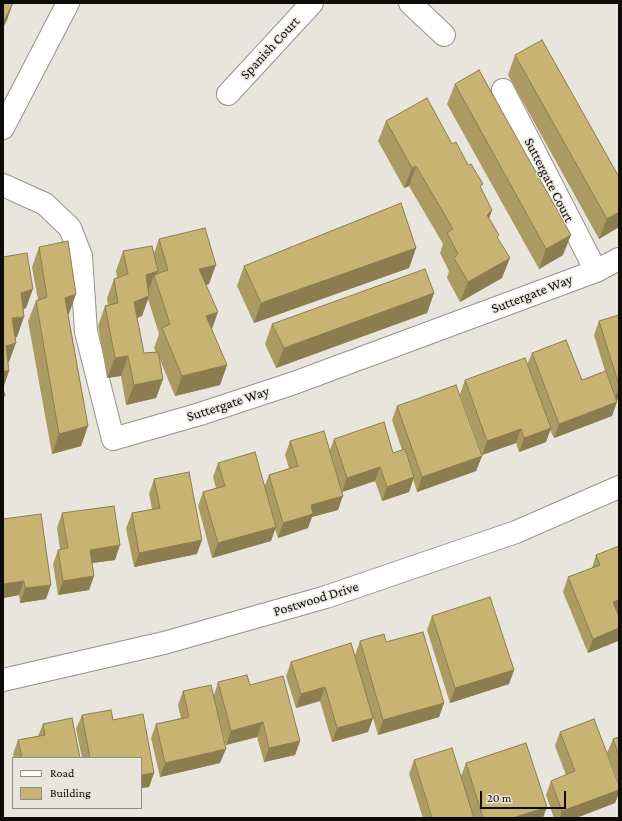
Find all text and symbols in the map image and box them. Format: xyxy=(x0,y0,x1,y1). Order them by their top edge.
street label: Spanish Court xyxy=(237,13,303,83)
street label: Suttergate Court xyxy=(520,135,578,225)
street label: Suttergate Way xyxy=(489,271,575,317)
street label: Suttergate Way xyxy=(185,383,271,425)
street label: Postwood Drive xyxy=(271,578,361,620)
legend xyxy=(12,757,142,809)
text: Road xyxy=(50,766,74,780)
scale bar xyxy=(482,783,568,809)
text: Building xyxy=(50,786,91,800)
text: 20 m xyxy=(487,791,511,805)

